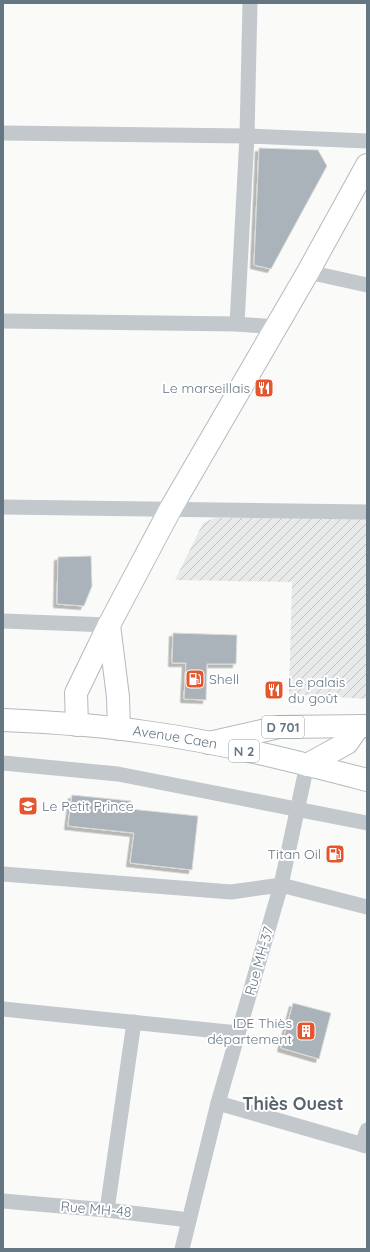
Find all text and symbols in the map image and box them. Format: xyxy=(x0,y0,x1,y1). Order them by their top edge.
restaurant icon: Le marseillais xyxy=(253,377,275,399)
place label: Le marseillais xyxy=(162,379,250,397)
fuel station icon: Shell xyxy=(184,668,206,690)
place label: Shell xyxy=(209,670,239,688)
place label: Le palais du goût xyxy=(288,673,345,707)
restaurant icon: Le palais du goût xyxy=(263,679,285,701)
road number: D 701 xyxy=(262,716,304,738)
street label: Avenue Caen xyxy=(132,721,219,753)
road number: N 2 xyxy=(229,740,259,762)
school or university icon: Le Petit Prince xyxy=(17,795,39,817)
place label: Le Petit Prince xyxy=(42,797,134,815)
fuel station icon: Titan Oil xyxy=(324,843,346,865)
place label: Titan Oil xyxy=(267,845,321,863)
street label: Rue MH-37 xyxy=(241,925,277,997)
place label: IDE Thiès département xyxy=(207,1014,292,1048)
building icon: IDE Thiès département xyxy=(295,1020,317,1042)
district label: Thiès Ouest xyxy=(242,1092,344,1115)
street label: Rue MH-48 xyxy=(60,1197,132,1221)

